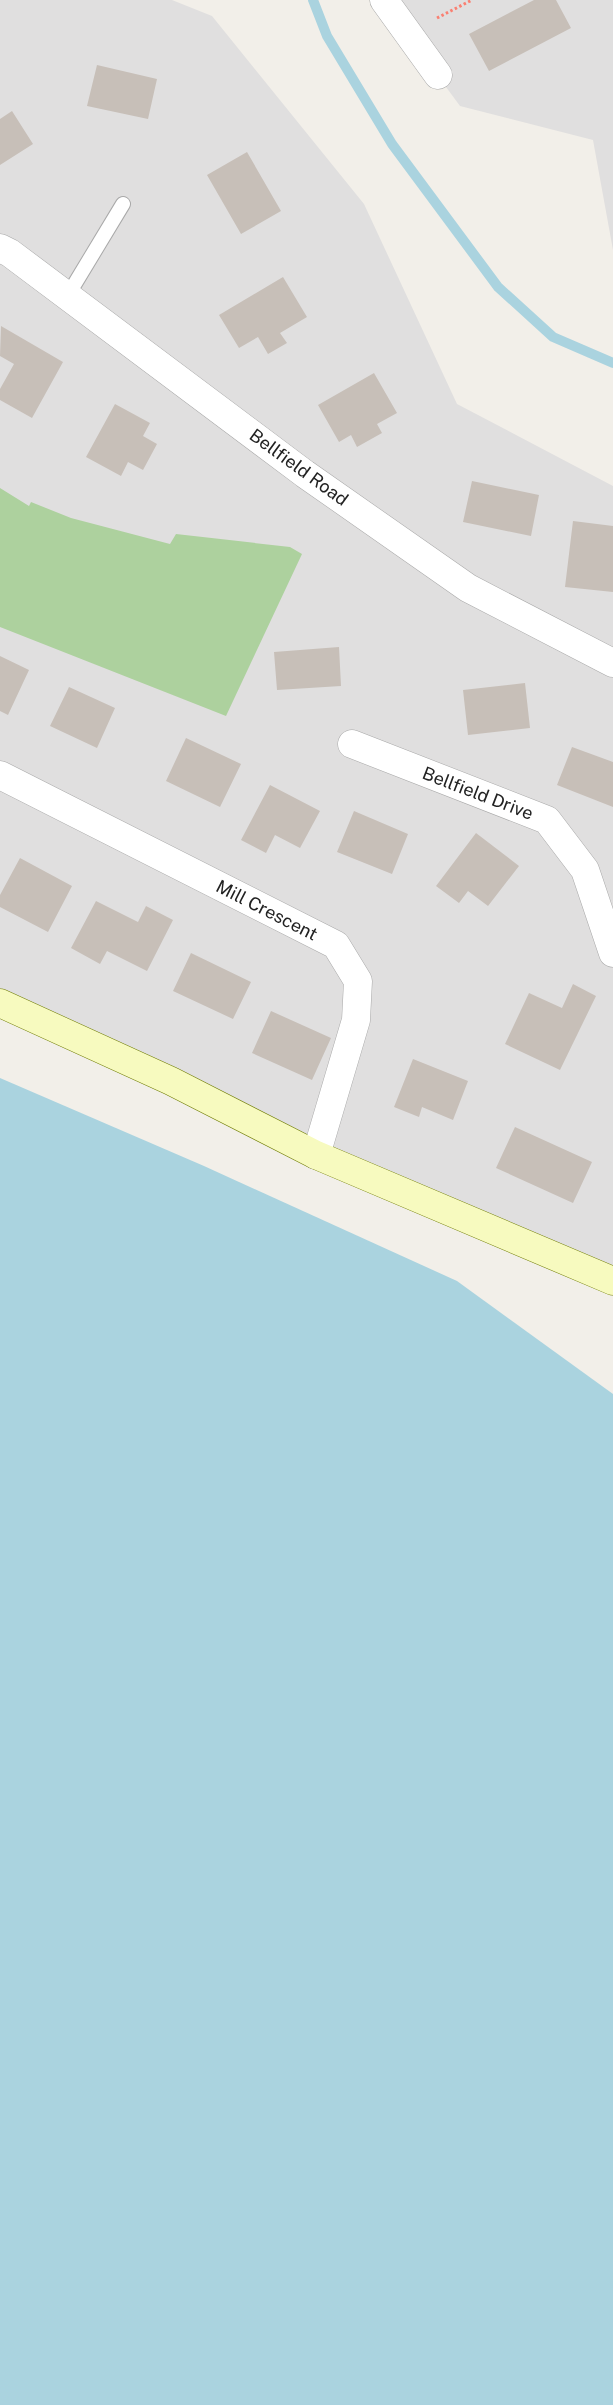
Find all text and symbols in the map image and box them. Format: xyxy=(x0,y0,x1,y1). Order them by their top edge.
street label: Bellfield Road xyxy=(246,424,352,510)
street label: Bellfield Drive xyxy=(420,762,536,824)
street label: Mill Crescent xyxy=(213,875,321,945)

